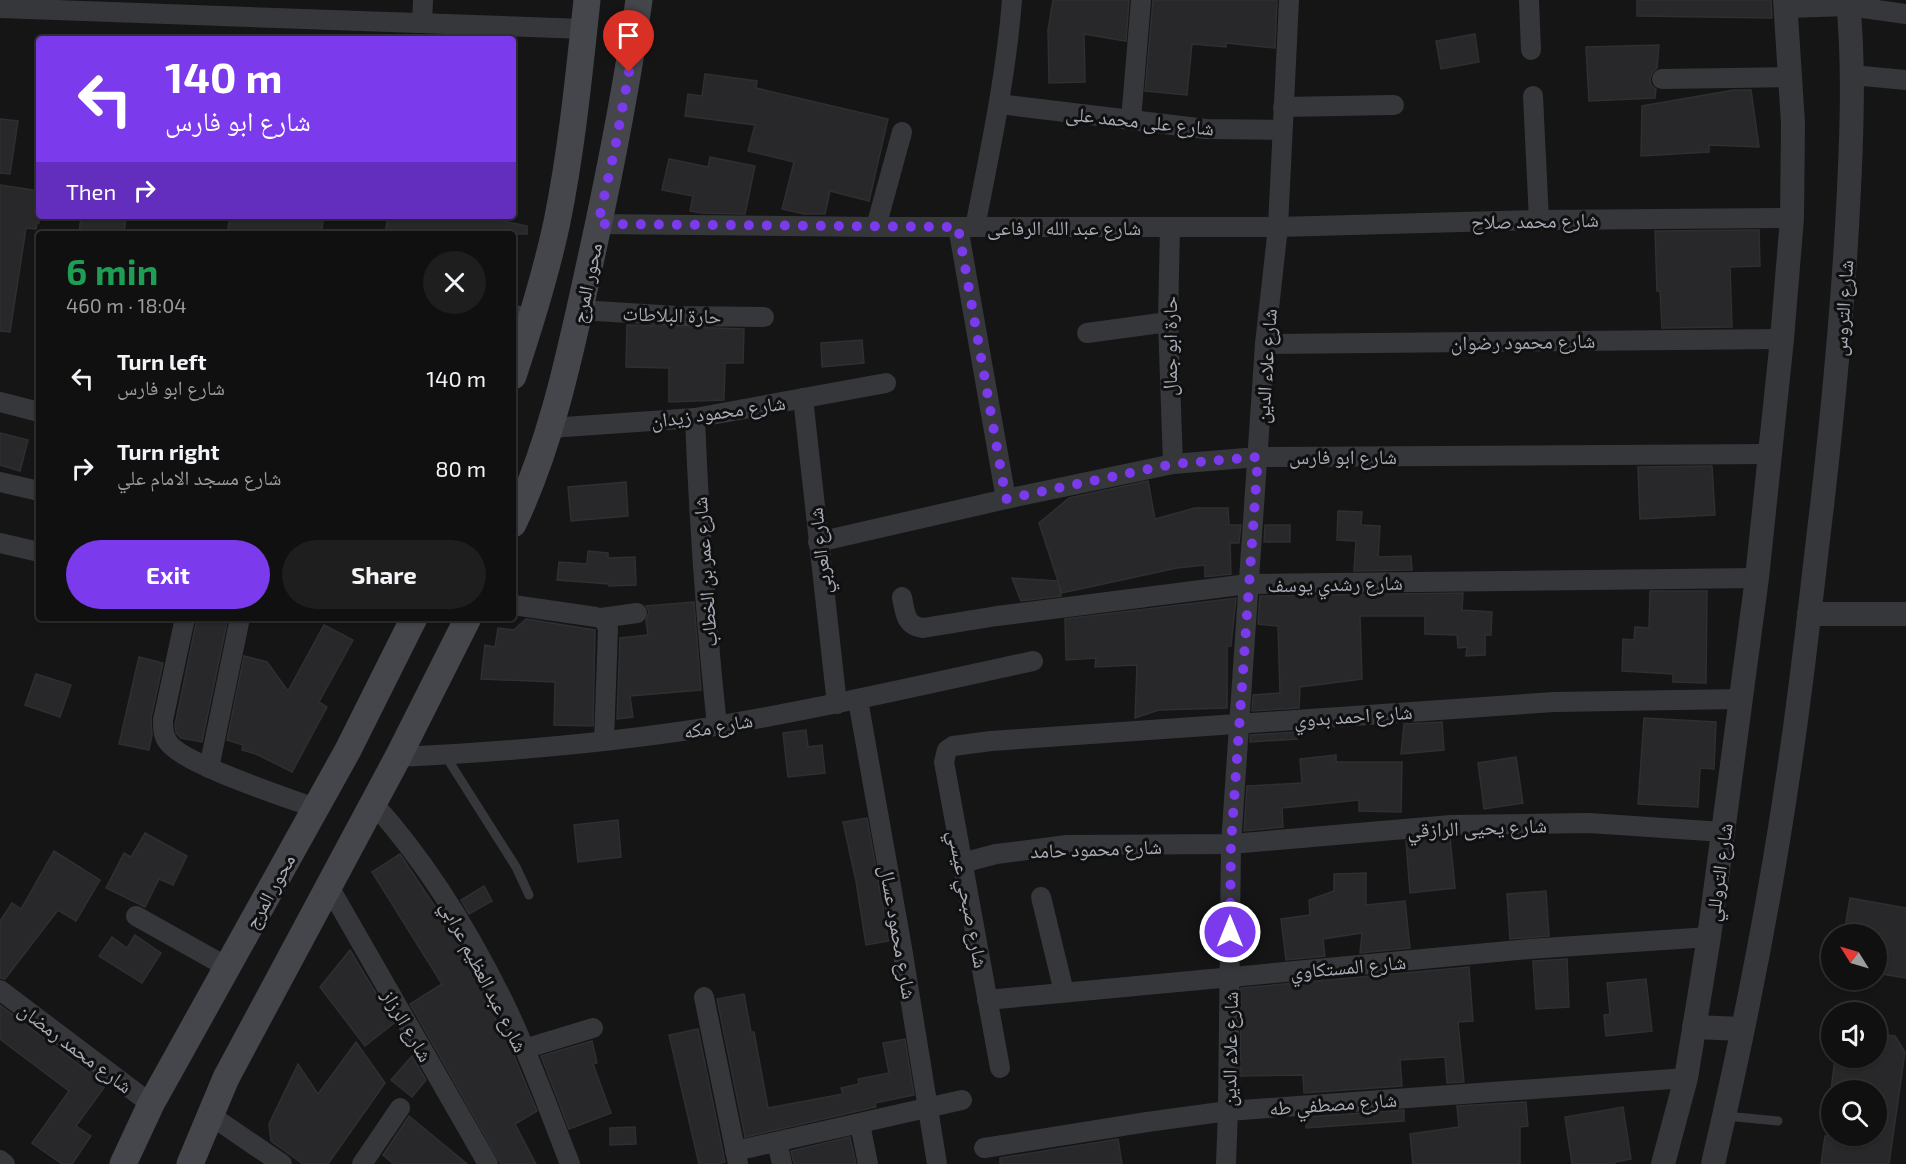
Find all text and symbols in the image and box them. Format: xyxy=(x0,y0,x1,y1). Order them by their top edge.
pin xyxy=(603,10,654,72)
icon: arrive xyxy=(612,19,645,52)
text: 140 m xyxy=(165,51,282,101)
icon: left xyxy=(66,60,144,138)
street label: شارع على محمد على xyxy=(1064,100,1215,142)
text: شارع ابو فارس xyxy=(165,104,311,136)
icon: right xyxy=(128,174,161,207)
text: Then xyxy=(66,178,116,204)
street label: شارع محمد صلاح xyxy=(1471,207,1599,235)
street label: شارع عبد الله الرفاعى xyxy=(987,215,1141,241)
street label: محور المرج xyxy=(566,240,608,326)
text: 6 min xyxy=(66,249,158,292)
button: close xyxy=(423,251,486,314)
street label: شارع التروس xyxy=(1827,259,1859,357)
text: 460 m · 18:04 xyxy=(66,293,187,317)
street label: حارة ابو جمال xyxy=(1157,296,1182,396)
street label: حارة البلاطات xyxy=(622,300,722,328)
street label: شارع علاء الدين xyxy=(1249,308,1283,424)
street label: شارع محمود رضوان xyxy=(1451,328,1596,356)
text: Turn left xyxy=(117,348,206,374)
icon: left xyxy=(66,362,99,395)
text: 140 m xyxy=(426,365,486,391)
text: شارع ابو فارس xyxy=(117,375,225,399)
street label: شارع محمود زيدان xyxy=(649,390,787,434)
text: Turn right xyxy=(117,438,219,464)
street label: شارع ابو فارس xyxy=(1289,444,1397,470)
icon: right xyxy=(66,452,99,485)
text: 80 m xyxy=(435,455,486,481)
text: شارع مسجد الامام علي xyxy=(117,465,281,489)
street label: شارع عمر بن الخطاب xyxy=(687,496,723,648)
street label: شارع العربي xyxy=(803,506,841,596)
button: Exit xyxy=(66,540,270,609)
button: Share xyxy=(282,540,486,609)
street label: شارع رشدي يوسف xyxy=(1267,570,1403,601)
street label: شارع احمد بدوي xyxy=(1293,699,1413,736)
street label: شارع مكه xyxy=(682,707,755,745)
street label: شارع يحيى الرازقي xyxy=(1407,813,1547,847)
street label: شارع التروللي xyxy=(1699,821,1742,923)
street label: شارع صبحي عيسي xyxy=(939,828,994,971)
street label: شارع محمود حامد xyxy=(1030,834,1162,864)
street label: محور المرج xyxy=(239,849,301,934)
street label: شارع محمود عسال xyxy=(873,863,923,1001)
street label: شارع عبد العظيم عرابي xyxy=(432,896,534,1058)
position arrow xyxy=(1198,900,1262,964)
north arrow xyxy=(1821,924,1887,990)
map controls xyxy=(1821,924,1887,1146)
street label: شارع المستكاوي xyxy=(1289,949,1407,988)
street label: شارع الرزاز xyxy=(375,984,438,1067)
street label: شارع علاء الدين xyxy=(1216,991,1244,1107)
street label: شارع محمد رمضان xyxy=(13,996,138,1099)
button: sound xyxy=(1821,1002,1887,1068)
button: search xyxy=(1821,1080,1887,1146)
street label: شارع مصطفي طه xyxy=(1268,1087,1398,1125)

